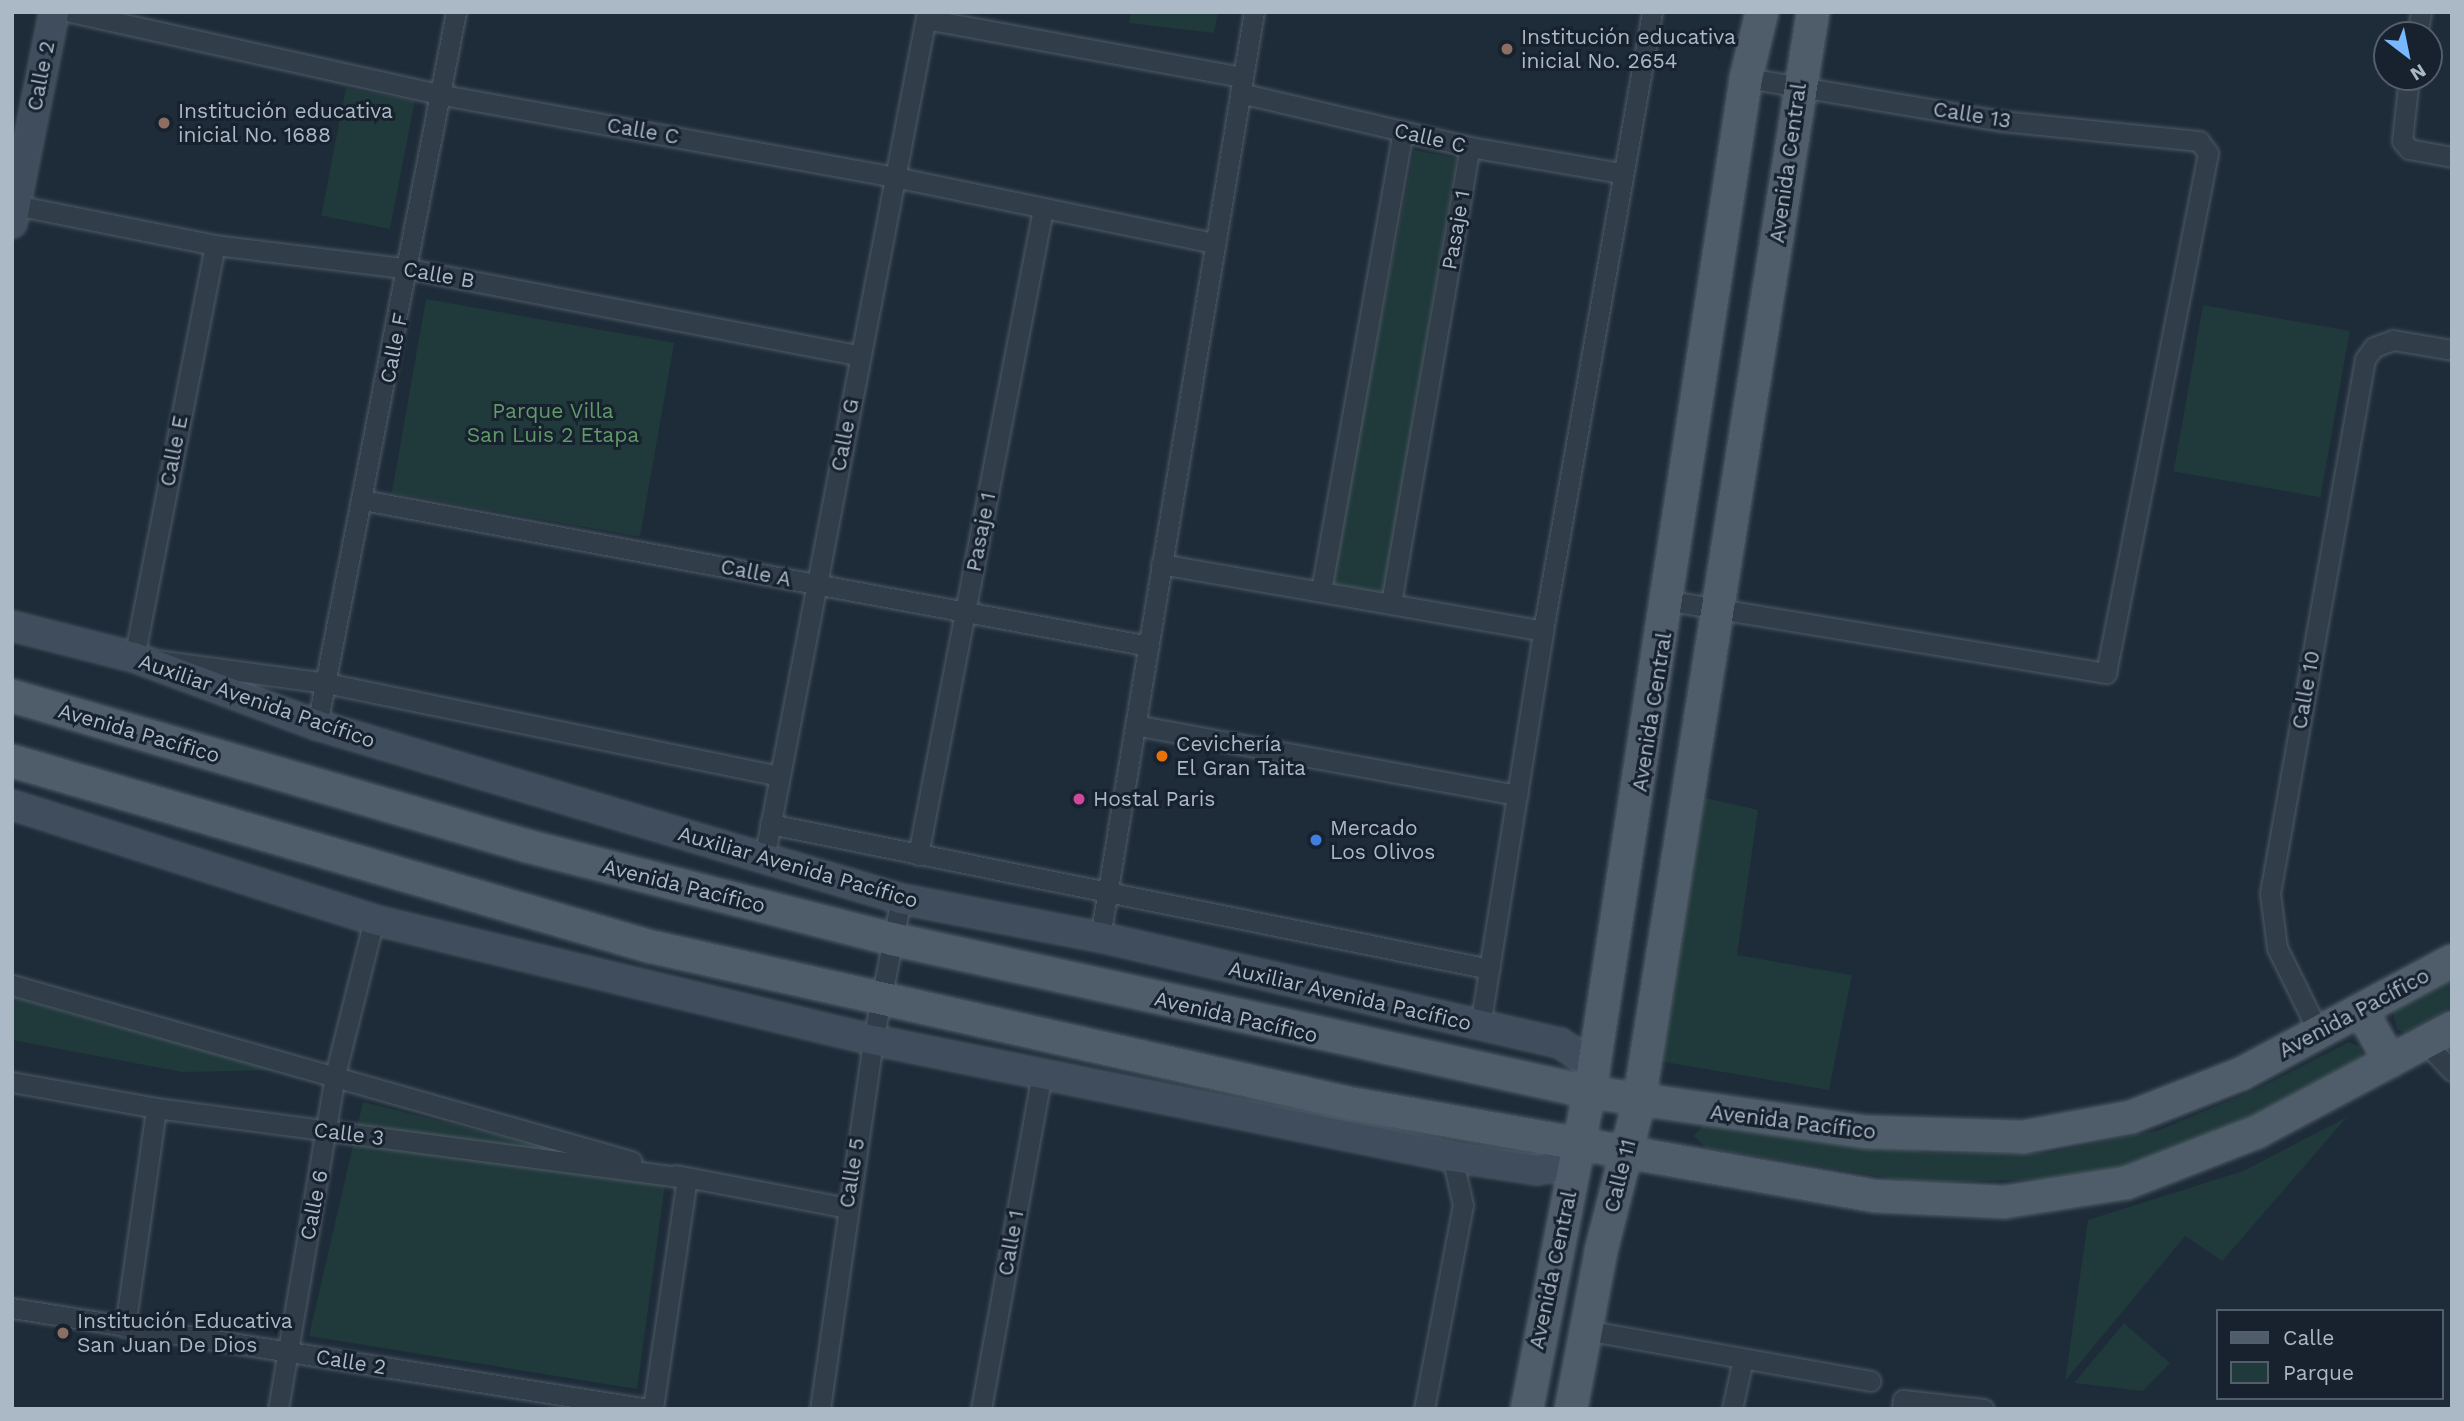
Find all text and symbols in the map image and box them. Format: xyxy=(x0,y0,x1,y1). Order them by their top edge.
north arrow xyxy=(2373,21,2443,91)
place label: Institución educativa inicial No. 2654 xyxy=(1521,24,1736,74)
street label: Calle 2 xyxy=(22,39,60,113)
marker: Institución educativa inicial No. 2654 xyxy=(1499,41,1515,57)
text: N xyxy=(2406,59,2430,86)
street label: Avenida Central xyxy=(1764,81,1812,245)
street label: Calle 13 xyxy=(1931,96,2013,134)
place label: Institución educativa inicial No. 1688 xyxy=(178,98,393,148)
street label: Calle C xyxy=(605,112,681,150)
marker: Institución educativa inicial No. 1688 xyxy=(156,115,172,131)
street label: Calle C xyxy=(1392,118,1468,158)
street label: Pasaje 1 xyxy=(1437,188,1475,272)
street label: Calle B xyxy=(401,256,477,294)
street label: Calle F xyxy=(375,311,413,385)
street label: Calle G xyxy=(826,396,864,474)
park label: Parque Villa San Luis 2 Etapa xyxy=(467,398,639,448)
street label: Calle E xyxy=(155,413,193,489)
street label: Pasaje 1 xyxy=(961,490,1001,574)
street label: Calle A xyxy=(718,554,794,592)
street label: Avenida Central xyxy=(1627,630,1677,794)
street label: Auxiliar Avenida Pacífico xyxy=(135,648,379,754)
street label: Calle 10 xyxy=(2287,649,2325,731)
street label: Avenida Pacífico xyxy=(55,698,223,768)
place label: Cevichería El Gran Taita xyxy=(1176,731,1307,781)
marker: Cevichería El Gran Taita xyxy=(1154,748,1170,764)
place label: Hostal Paris xyxy=(1093,786,1216,812)
marker: Hostal Paris xyxy=(1071,791,1087,807)
place label: Mercado Los Olivos xyxy=(1330,815,1435,865)
street label: Auxiliar Avenida Pacífico xyxy=(674,820,922,914)
marker: Mercado Los Olivos xyxy=(1308,832,1324,848)
street label: Avenida Pacífico xyxy=(600,854,768,918)
street label: Auxiliar Avenida Pacífico xyxy=(1225,956,1475,1036)
street label: Avenida Pacífico xyxy=(2274,963,2434,1063)
street label: Avenida Pacífico xyxy=(1152,986,1320,1048)
street label: Avenida Pacífico xyxy=(1708,1099,1878,1145)
street label: Calle 3 xyxy=(312,1117,386,1151)
street label: Calle 5 xyxy=(834,1136,870,1210)
street label: Calle 11 xyxy=(1599,1137,1641,1215)
street label: Calle 6 xyxy=(295,1168,333,1242)
street label: Avenida Central xyxy=(1524,1188,1582,1352)
street label: Calle 1 xyxy=(993,1208,1029,1278)
place label: Institución Educativa San Juan De Dios xyxy=(77,1308,293,1358)
legend xyxy=(2216,1309,2443,1400)
marker: Institución Educativa San Juan De Dios xyxy=(55,1325,71,1341)
text: Calle xyxy=(2283,1325,2334,1350)
street label: Calle 2 xyxy=(314,1344,388,1380)
text: Parque xyxy=(2283,1360,2354,1385)

